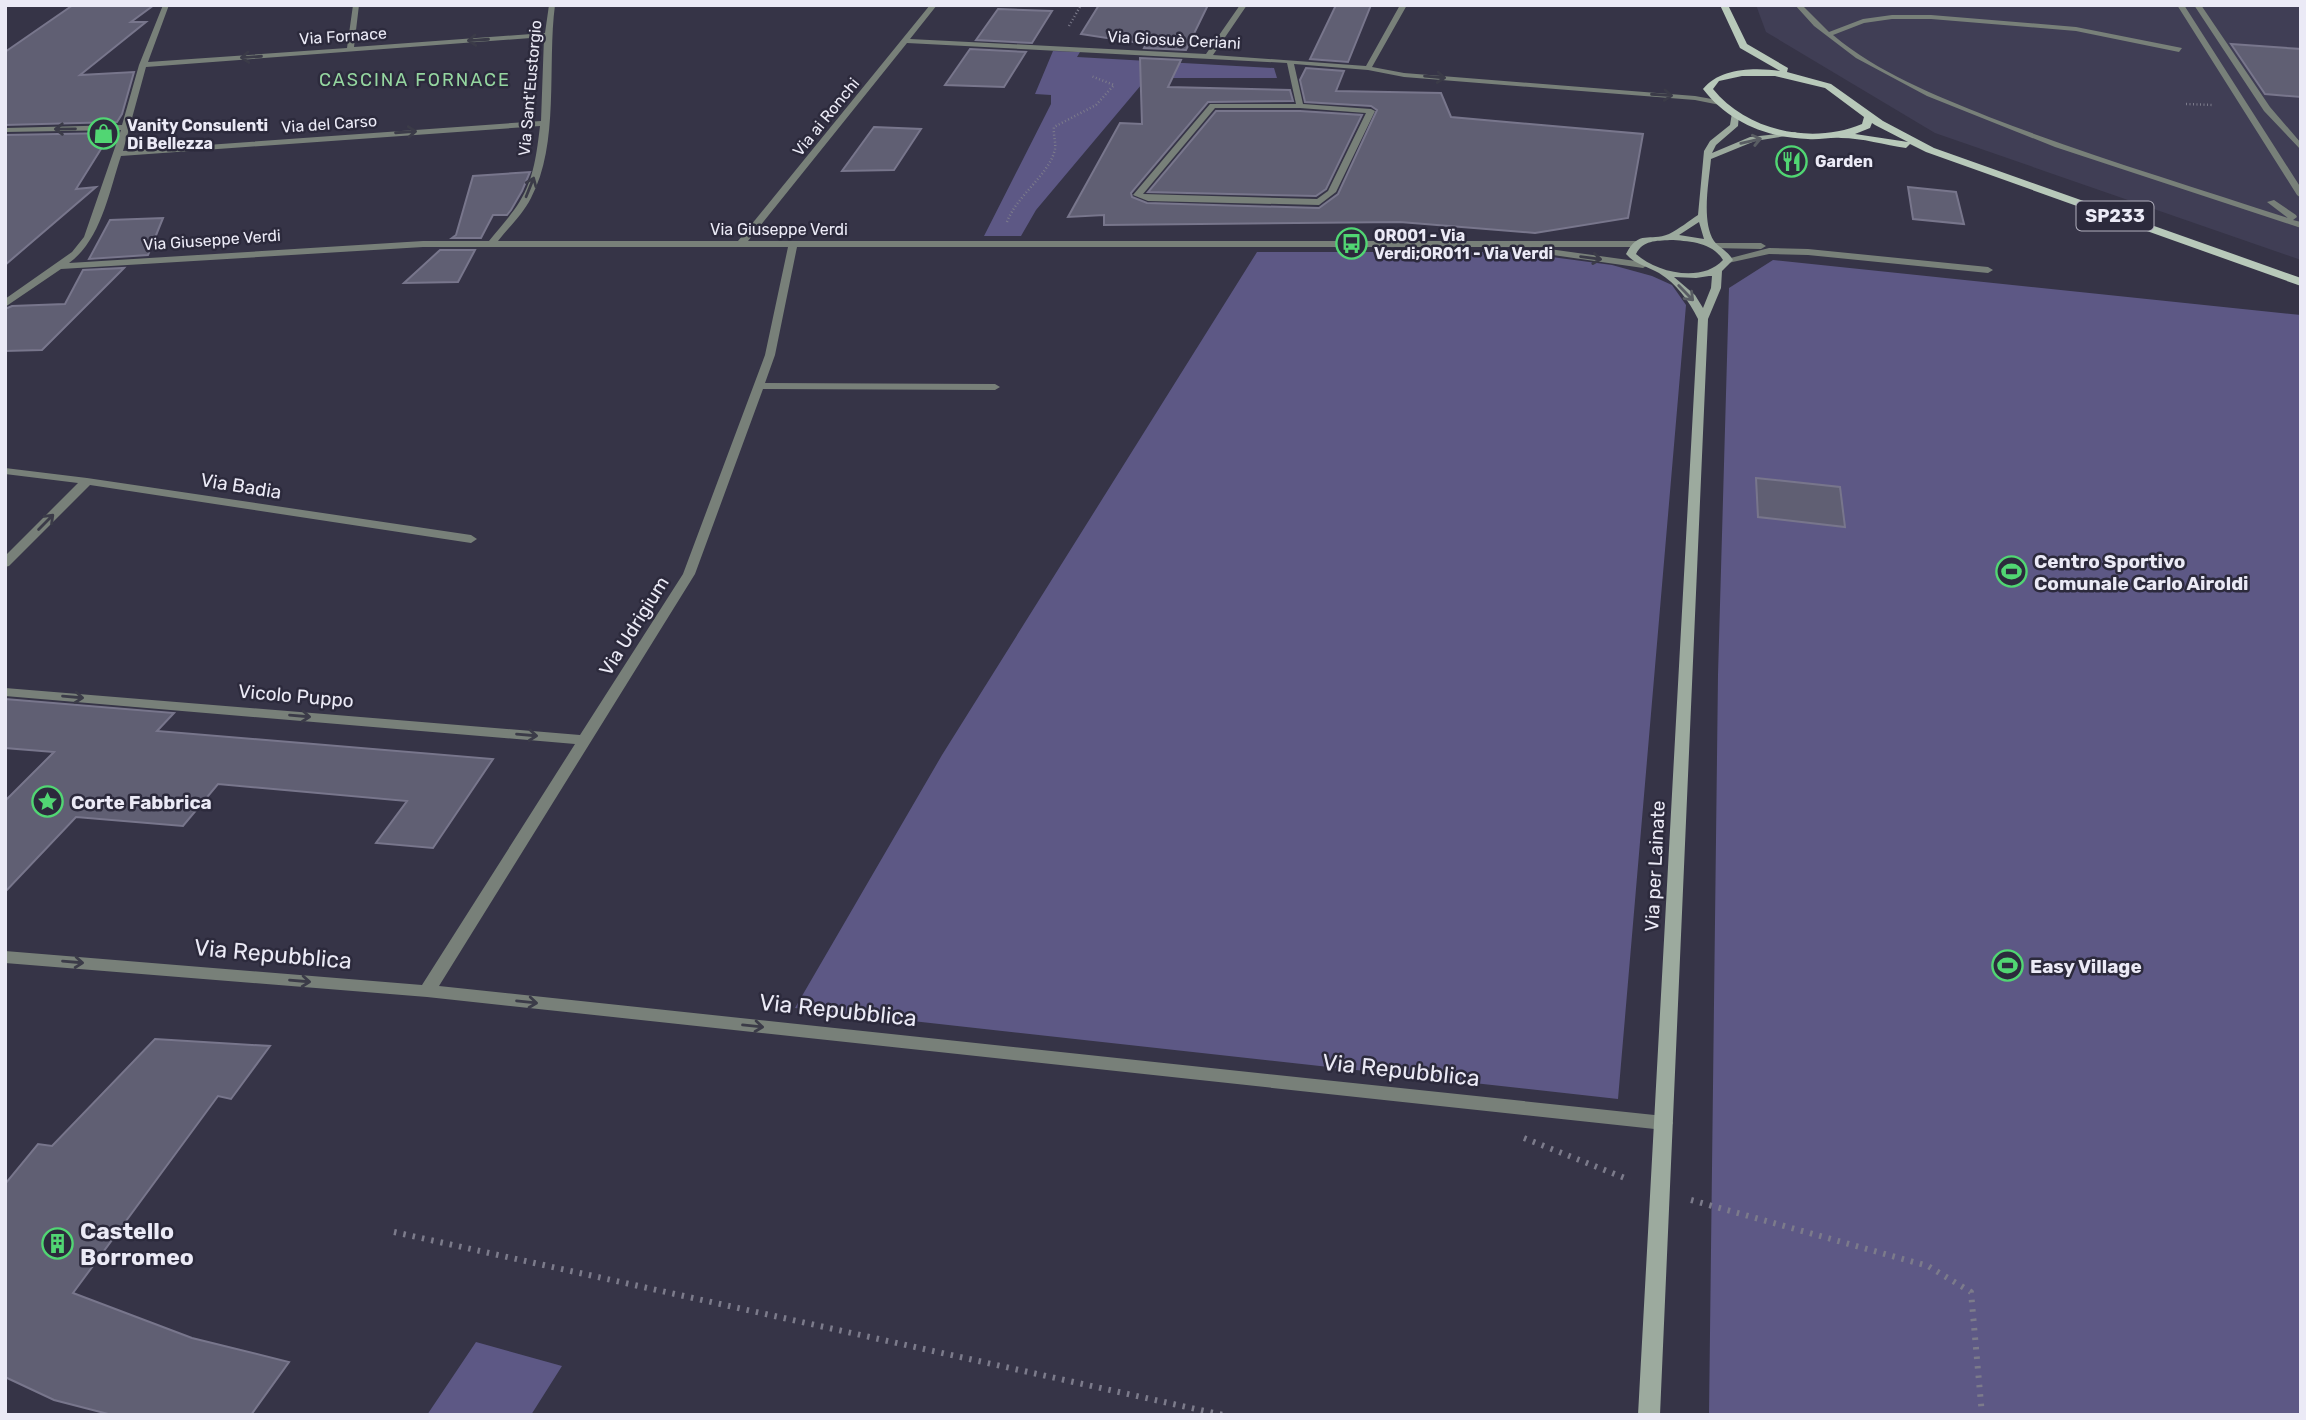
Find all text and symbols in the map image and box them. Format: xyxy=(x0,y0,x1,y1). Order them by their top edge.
street label: Via Sant'Eustorgio xyxy=(515,19,545,157)
street label: Via Fornace xyxy=(299,23,387,49)
street label: Via Giosuè Ceriani xyxy=(1107,27,1241,53)
one-way arrow xyxy=(467,34,490,47)
one-way arrow xyxy=(240,51,263,64)
district label: CASCINA FORNACE xyxy=(319,69,511,91)
one-way arrow xyxy=(1423,71,1446,84)
street label: Via ai Ronchi xyxy=(789,74,863,160)
one-way arrow xyxy=(1650,89,1673,102)
street label: Via del Carso xyxy=(280,111,378,137)
place label: Vanity Consulenti Di Bellezza xyxy=(127,116,268,153)
shop icon: Vanity Consulenti Di Bellezza xyxy=(87,117,121,151)
one-way arrow xyxy=(54,122,77,135)
one-way arrow xyxy=(394,125,416,138)
one-way arrow xyxy=(1739,134,1762,147)
restaurant icon: Garden xyxy=(1775,144,1809,178)
place label: Garden xyxy=(1815,152,1873,171)
one-way arrow xyxy=(525,177,538,198)
road number: SP233 xyxy=(2076,202,2154,230)
street label: Via Giuseppe Verdi xyxy=(710,220,848,239)
street label: Via Giuseppe Verdi xyxy=(142,226,282,254)
place label: OR001 - Via Verdi;OR011 - Via Verdi xyxy=(1374,226,1553,263)
bus stop icon: OR001 - Via Verdi;OR011 - Via Verdi xyxy=(1334,227,1368,261)
one-way arrow xyxy=(1579,251,1601,264)
one-way arrow xyxy=(1677,284,1694,302)
street label: Via Badia xyxy=(199,468,283,504)
one-way arrow xyxy=(38,514,55,531)
place label: Centro Sportivo Comunale Carlo Airoldi xyxy=(2034,550,2249,595)
sports icon: Centro Sportivo Comunale Carlo Airoldi xyxy=(1994,555,2028,589)
street label: Via Udrigium xyxy=(594,572,674,680)
street label: Vicolo Puppo xyxy=(237,679,355,713)
one-way arrow xyxy=(61,691,84,704)
one-way arrow xyxy=(288,710,311,723)
one-way arrow xyxy=(515,729,538,742)
place icon: Corte Fabbrica xyxy=(31,785,65,819)
place label: Corte Fabbrica xyxy=(71,791,212,814)
street label: Via per Lainate xyxy=(1640,800,1670,932)
street label: Via Repubblica xyxy=(193,933,353,975)
sports icon: Easy Village xyxy=(1990,949,2024,983)
place label: Easy Village xyxy=(2030,955,2142,978)
one-way arrow xyxy=(61,956,84,969)
one-way arrow xyxy=(288,975,311,988)
street label: Via Repubblica xyxy=(758,988,918,1032)
one-way arrow xyxy=(515,996,537,1009)
one-way arrow xyxy=(741,1020,764,1033)
street label: Via Repubblica xyxy=(1321,1048,1481,1092)
place label: Castello Borromeo xyxy=(80,1217,194,1271)
building icon: Castello Borromeo xyxy=(40,1227,74,1261)

